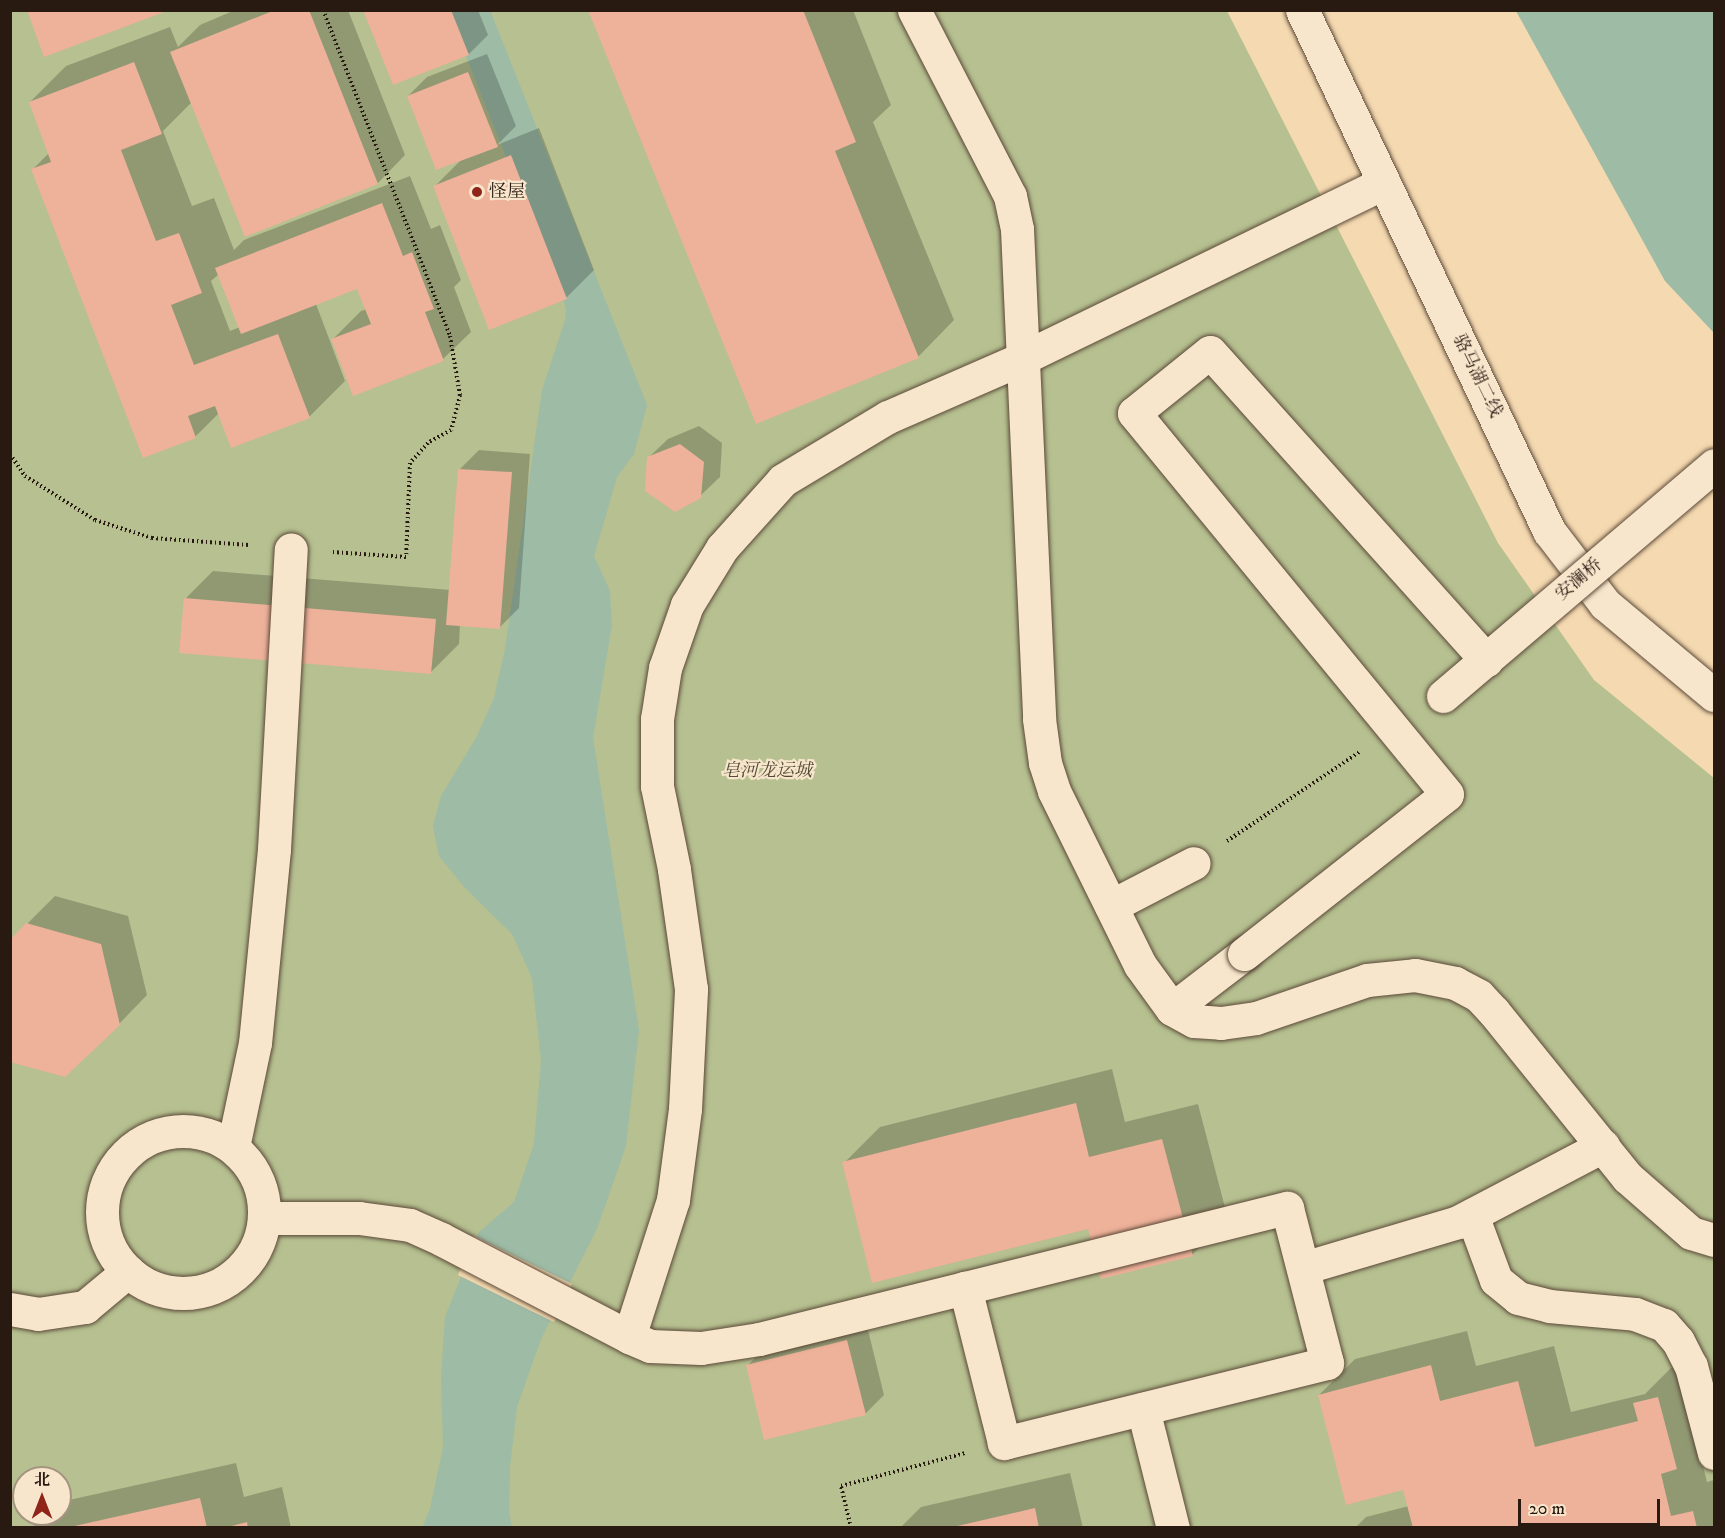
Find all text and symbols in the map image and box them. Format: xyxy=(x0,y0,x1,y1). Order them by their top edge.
place label: 怪屋 xyxy=(489,181,525,203)
marker: 怪屋 xyxy=(470,185,484,199)
street label: 骆马湖二线 xyxy=(1448,331,1506,421)
street label: 安澜桥 xyxy=(1551,554,1607,606)
park label: 皂河龙运城 xyxy=(722,760,812,782)
north arrow xyxy=(12,1466,72,1526)
text: 北 xyxy=(34,1470,50,1490)
scale bar xyxy=(1521,1487,1664,1525)
text: 20 m xyxy=(1529,1498,1565,1520)

